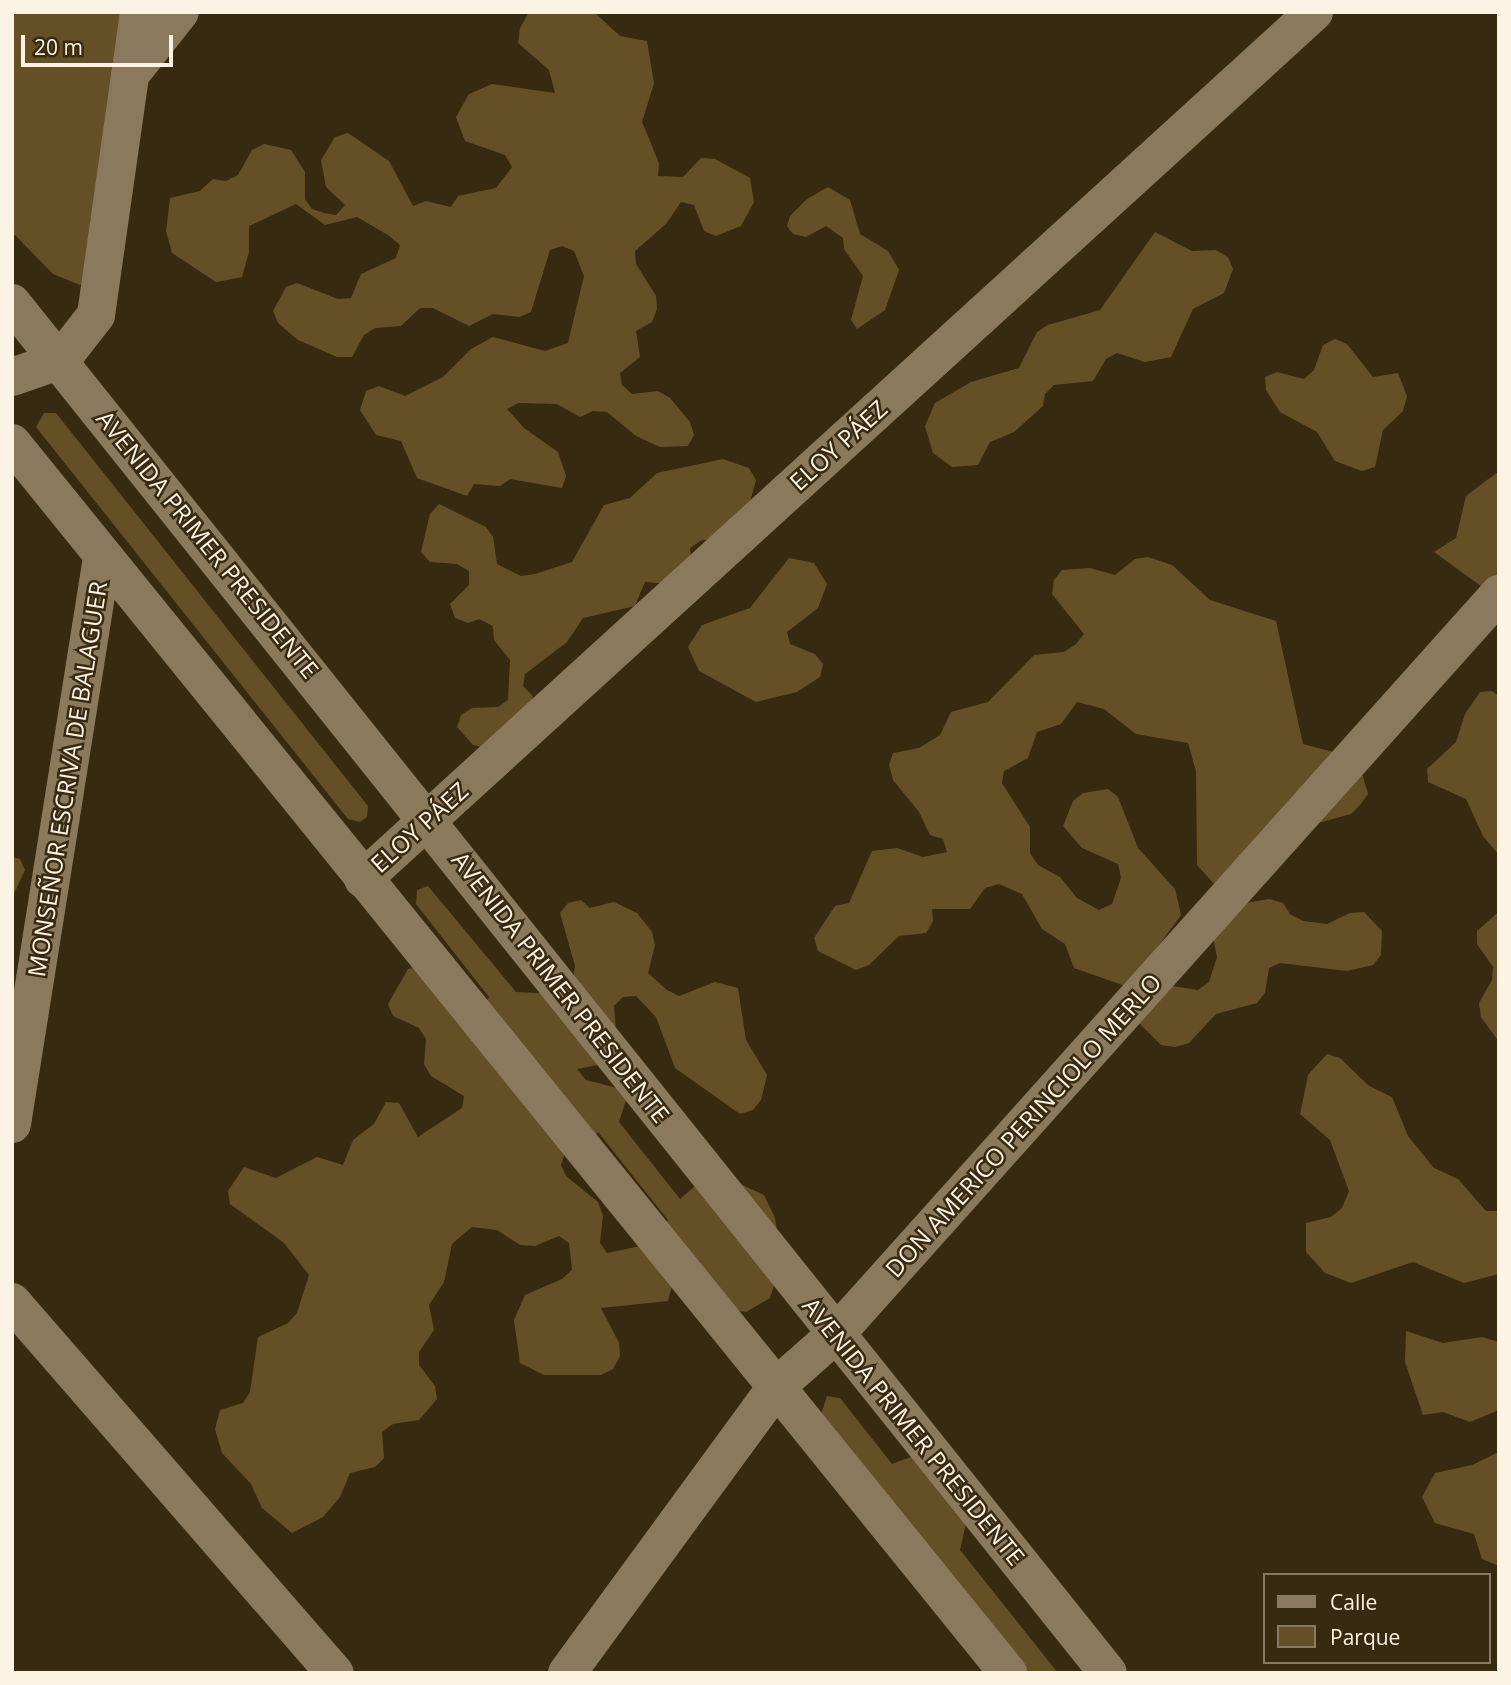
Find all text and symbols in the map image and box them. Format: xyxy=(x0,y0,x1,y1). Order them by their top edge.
scale bar xyxy=(24,21,177,65)
text: 20 m xyxy=(34,33,83,61)
street label: ELOY PÁEZ xyxy=(783,394,893,496)
street label: AVENIDA PRIMER PRESIDENTE xyxy=(91,404,325,684)
street label: MONSEÑOR ESCRIVA DE BALAGUER xyxy=(21,579,113,979)
street label: ELOY PÁEZ xyxy=(364,776,474,878)
street label: AVENIDA PRIMER PRESIDENTE xyxy=(446,846,676,1128)
street label: DON AMERICO PERINCIOLO MERLO xyxy=(879,967,1167,1283)
street label: AVENIDA PRIMER PRESIDENTE xyxy=(797,1291,1031,1571)
legend xyxy=(1262,1573,1490,1664)
text: Calle xyxy=(1330,1588,1377,1616)
text: Parque xyxy=(1330,1623,1400,1651)

